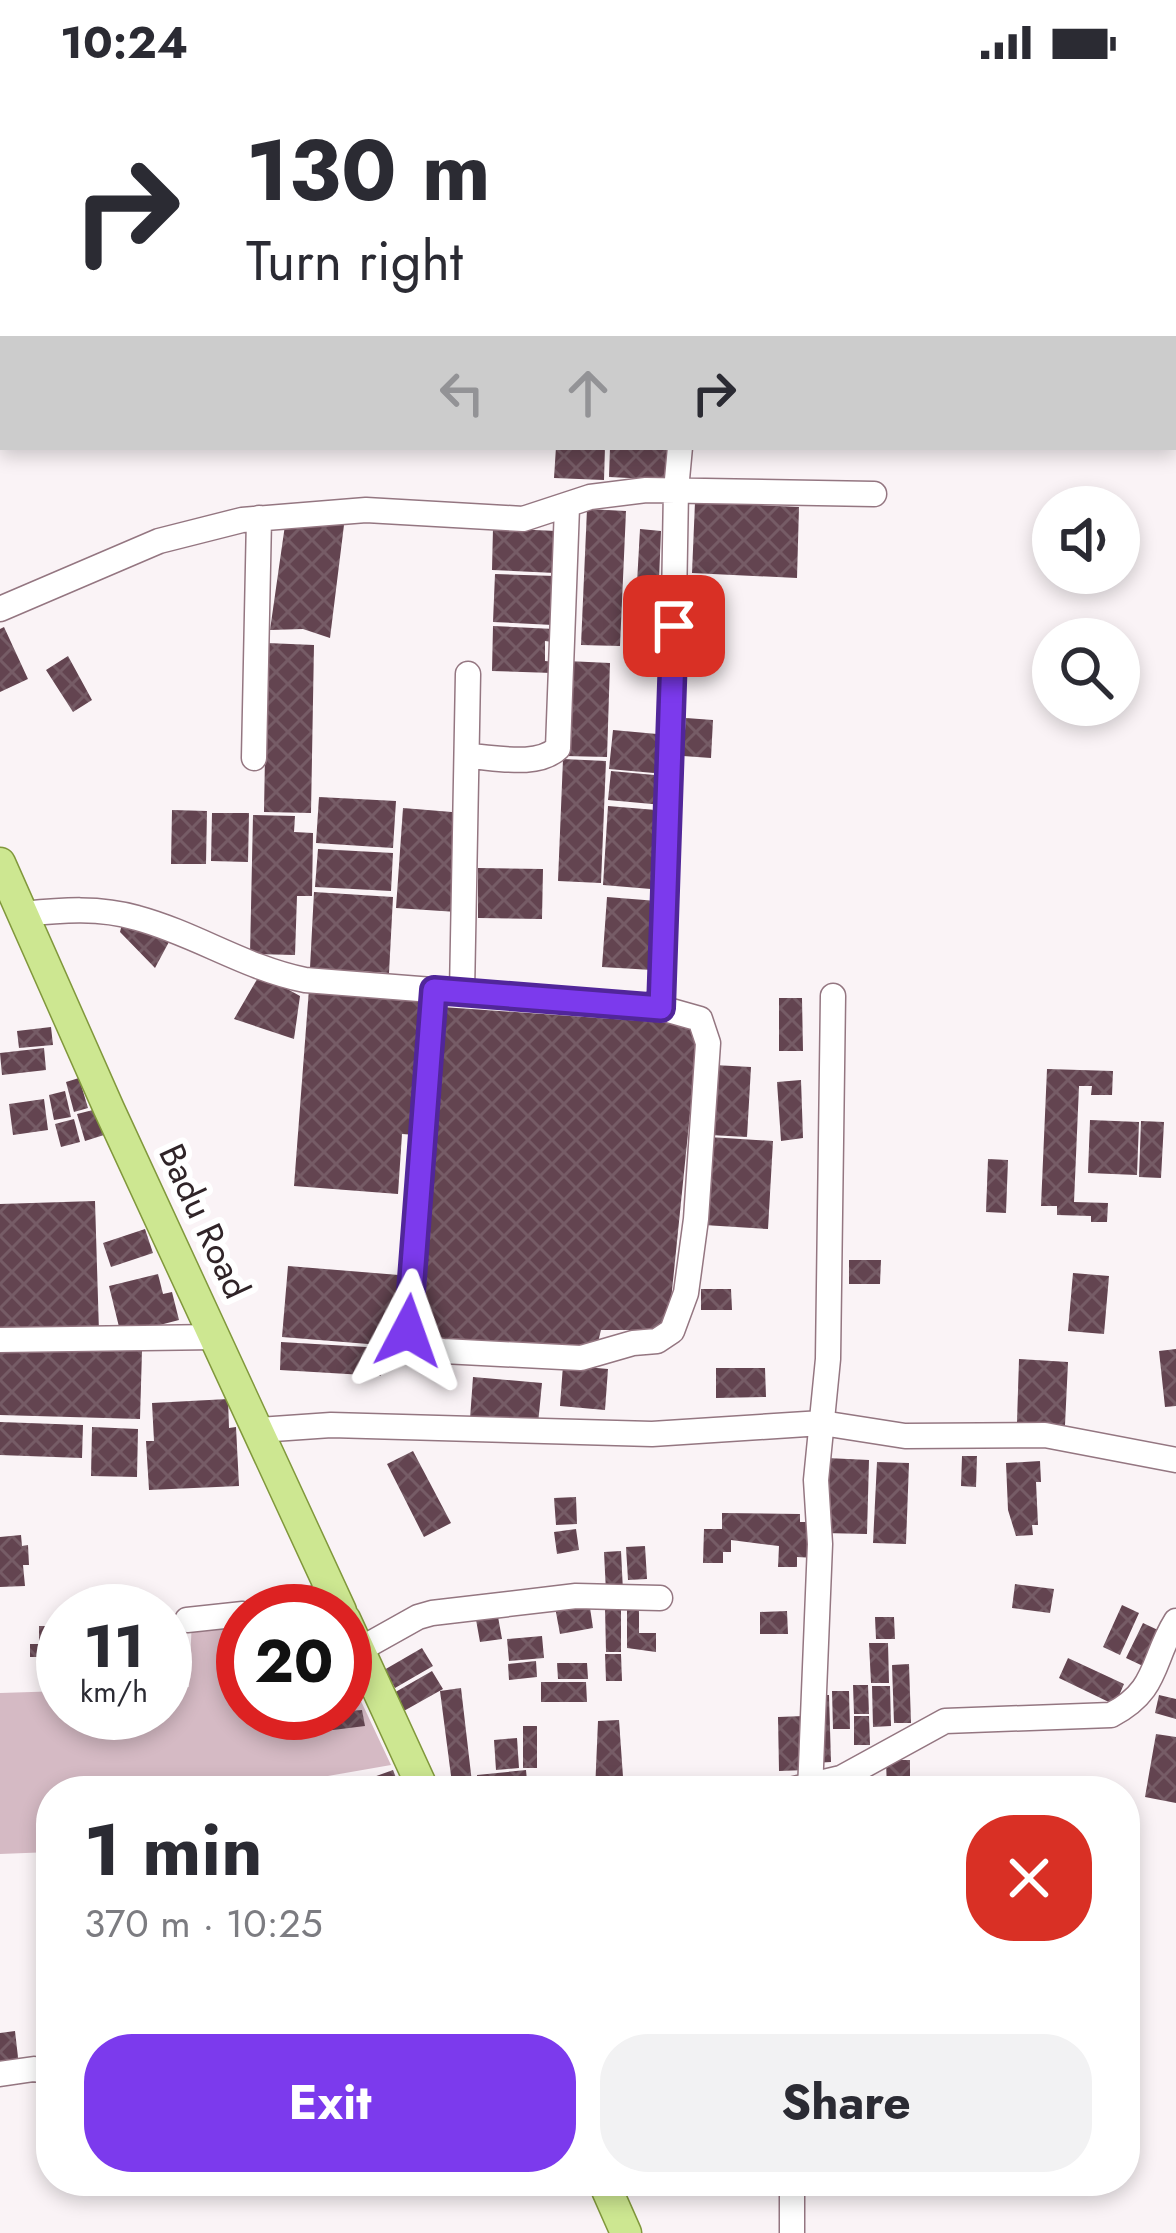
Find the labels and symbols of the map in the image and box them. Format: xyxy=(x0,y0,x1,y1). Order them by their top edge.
pin xyxy=(623,575,725,677)
street label: Badu Road xyxy=(147,1135,263,1307)
position arrow xyxy=(345,1268,471,1394)
speed limit sign: 20 xyxy=(216,1584,372,1740)

